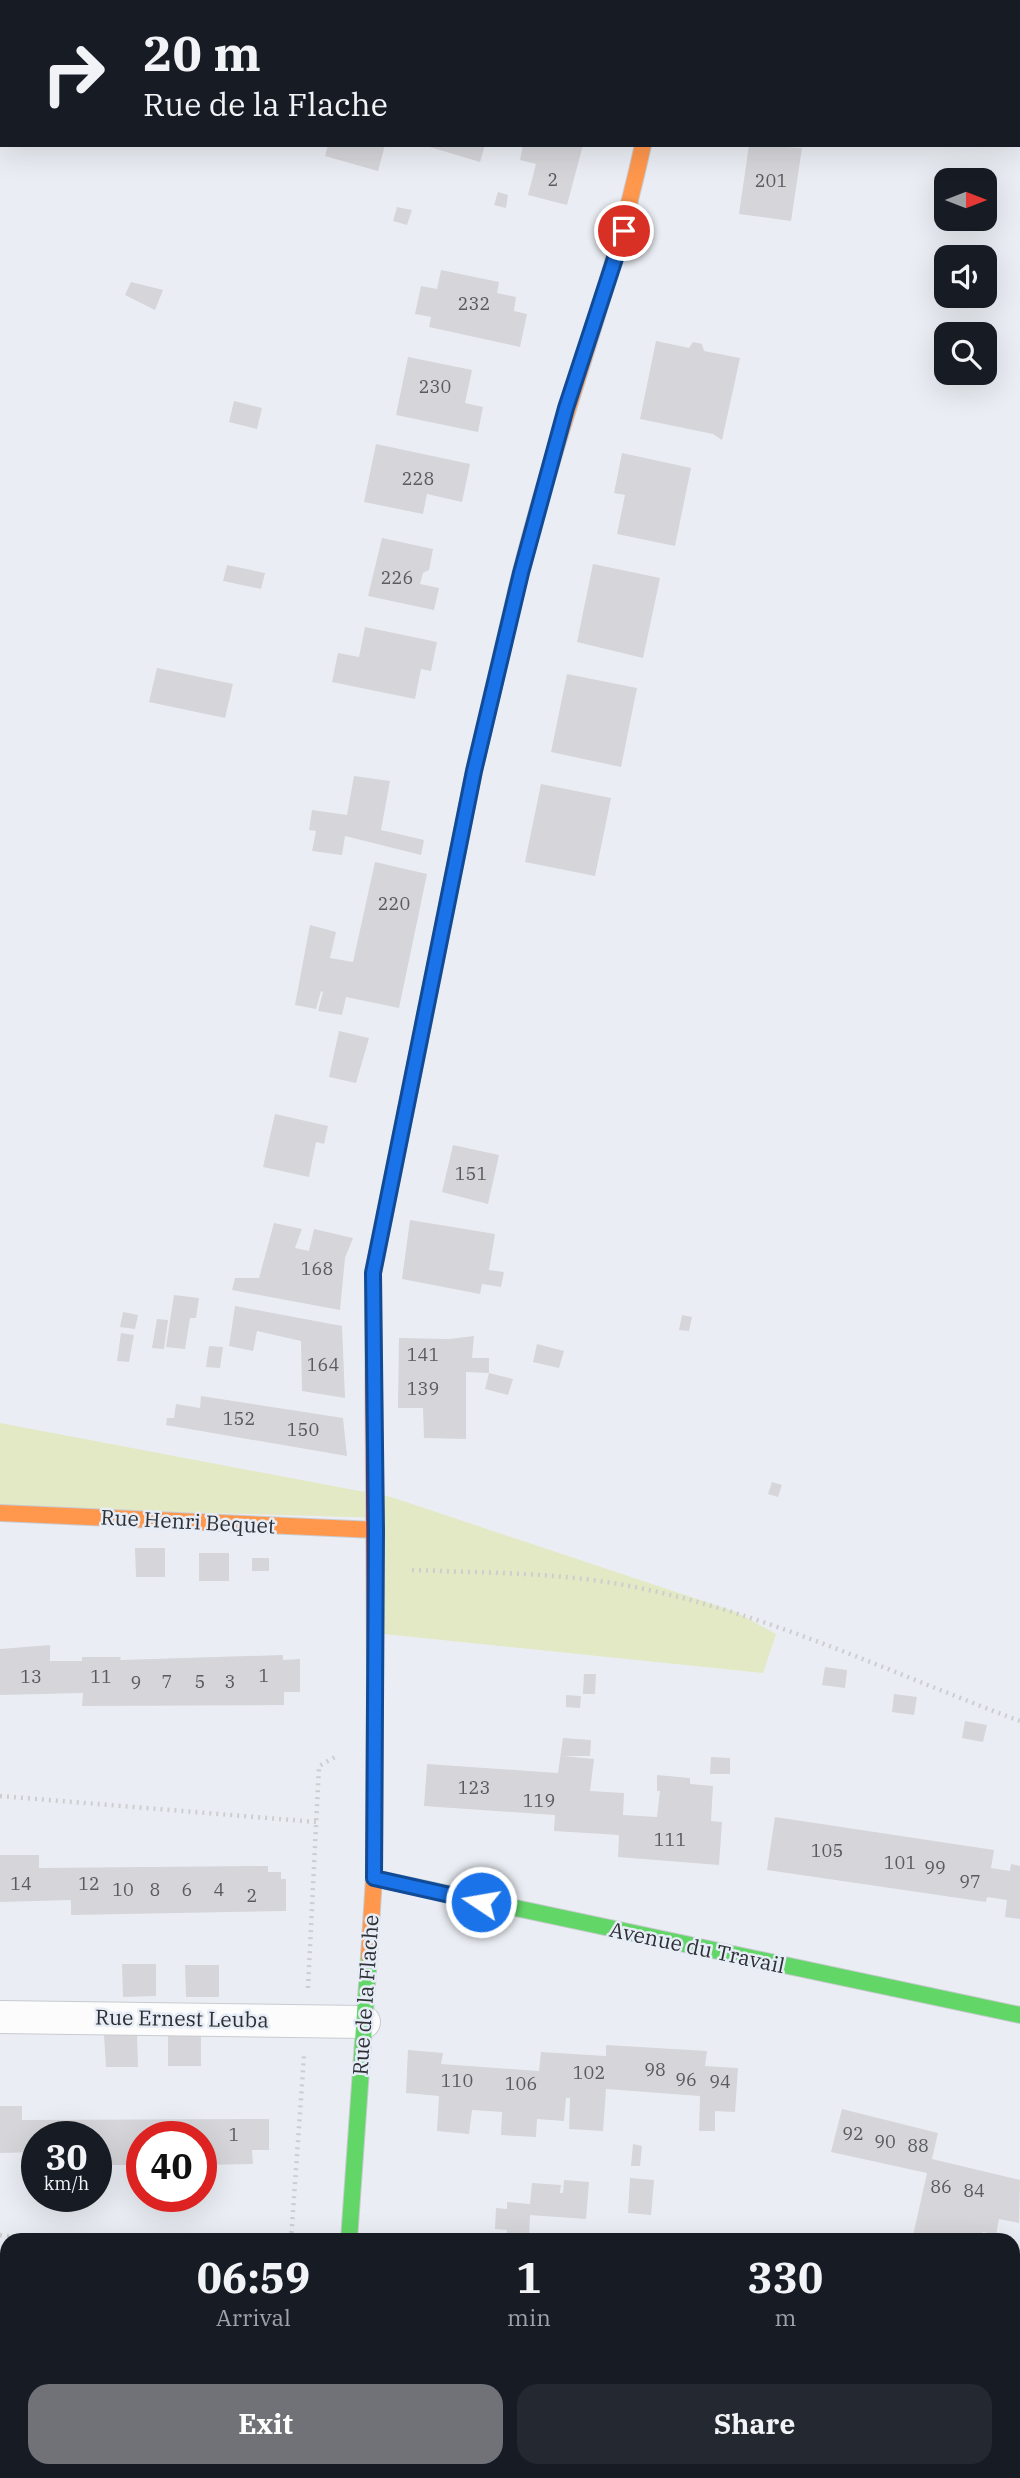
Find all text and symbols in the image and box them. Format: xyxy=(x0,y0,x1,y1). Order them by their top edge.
text: 20 m xyxy=(143,21,261,84)
icon: right xyxy=(28,28,119,119)
text: Rue de la Flache xyxy=(143,83,388,125)
house number: 2 xyxy=(548,168,558,191)
north arrow xyxy=(934,168,998,231)
map controls xyxy=(934,168,997,385)
house number: 201 xyxy=(755,169,787,192)
pin xyxy=(594,201,654,261)
icon: arrive xyxy=(605,212,643,250)
button: sound xyxy=(934,245,997,308)
house number: 232 xyxy=(458,292,490,315)
button: search xyxy=(934,322,997,385)
house number: 230 xyxy=(419,375,451,398)
house number: 228 xyxy=(402,467,434,490)
house number: 226 xyxy=(381,566,413,589)
house number: 220 xyxy=(378,892,410,915)
house number: 151 xyxy=(455,1162,487,1185)
house number: 168 xyxy=(301,1257,333,1280)
house number: 141 xyxy=(407,1343,439,1366)
house number: 164 xyxy=(307,1353,339,1376)
house number: 139 xyxy=(407,1377,439,1400)
house number: 152 xyxy=(223,1407,255,1430)
house number: 150 xyxy=(287,1418,319,1441)
street label: Rue Henri Bequet xyxy=(100,1502,276,1540)
house number: 1 xyxy=(259,1664,269,1687)
house number: 13 xyxy=(20,1665,42,1688)
house number: 11 xyxy=(90,1665,112,1688)
house number: 7 xyxy=(162,1670,172,1693)
house number: 5 xyxy=(195,1670,205,1693)
house number: 3 xyxy=(225,1670,235,1693)
house number: 9 xyxy=(131,1671,141,1694)
house number: 123 xyxy=(458,1776,490,1799)
house number: 119 xyxy=(523,1789,555,1812)
house number: 111 xyxy=(654,1828,686,1851)
house number: 105 xyxy=(811,1839,843,1862)
house number: 101 xyxy=(884,1851,916,1874)
house number: 99 xyxy=(924,1856,946,1879)
position arrow xyxy=(444,1865,518,1939)
house number: 97 xyxy=(959,1870,981,1893)
house number: 14 xyxy=(10,1872,32,1895)
house number: 12 xyxy=(78,1872,100,1895)
house number: 10 xyxy=(112,1878,134,1901)
house number: 8 xyxy=(150,1878,160,1901)
house number: 6 xyxy=(182,1878,192,1901)
house number: 4 xyxy=(214,1878,224,1901)
house number: 2 xyxy=(247,1884,257,1907)
street label: Rue de la Flache xyxy=(345,1914,385,2076)
street label: Avenue du Travail xyxy=(607,1915,787,1979)
street label: Rue Ernest Leuba xyxy=(95,2002,269,2034)
house number: 98 xyxy=(644,2058,666,2081)
house number: 102 xyxy=(573,2061,605,2084)
house number: 96 xyxy=(675,2068,697,2091)
house number: 110 xyxy=(441,2069,473,2092)
house number: 94 xyxy=(709,2070,731,2093)
house number: 106 xyxy=(505,2072,537,2095)
speed limit sign: 40 xyxy=(126,2121,217,2212)
house number: 92 xyxy=(842,2122,864,2145)
house number: 1 xyxy=(229,2123,239,2146)
house number: 90 xyxy=(874,2130,896,2153)
text: 30 xyxy=(45,2134,88,2180)
house number: 88 xyxy=(907,2134,929,2157)
text: km/h xyxy=(44,2172,89,2195)
house number: 86 xyxy=(930,2175,952,2198)
house number: 84 xyxy=(963,2179,985,2202)
text: 06:59 xyxy=(197,2250,310,2305)
text: 1 xyxy=(516,2250,542,2305)
text: 330 xyxy=(748,2250,823,2305)
text: Arrival xyxy=(216,2302,291,2332)
text: min xyxy=(507,2302,551,2332)
text: m xyxy=(774,2302,796,2332)
button: Exit xyxy=(28,2384,503,2464)
button: Share xyxy=(517,2384,992,2464)

